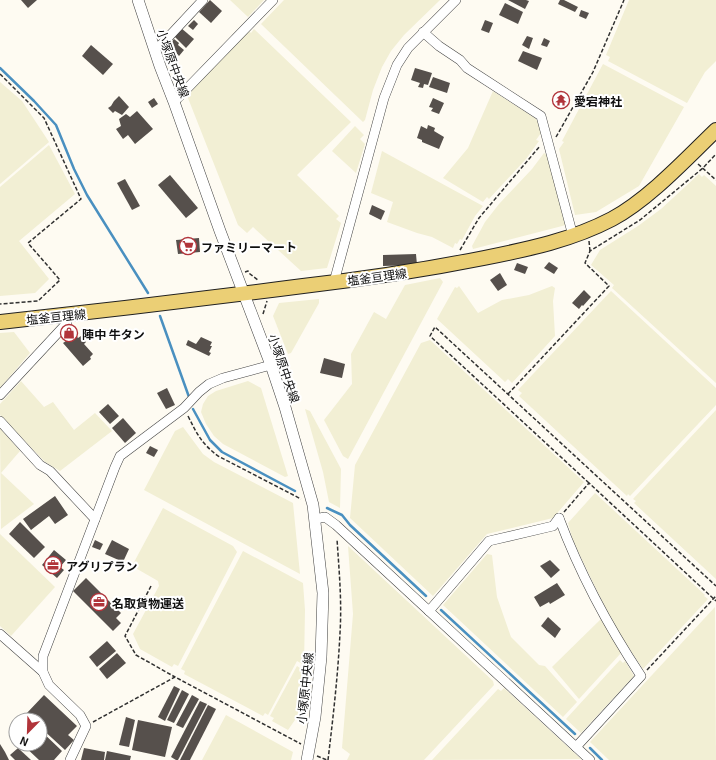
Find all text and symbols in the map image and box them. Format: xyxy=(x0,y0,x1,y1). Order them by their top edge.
street label: 小塚原中央線 xyxy=(154,26,194,100)
temple icon: 愛宕神社 xyxy=(551,90,571,110)
place label: 愛宕神社 xyxy=(574,92,622,109)
supermarket icon: ファミリーマート xyxy=(178,236,198,256)
place label: ファミリーマート xyxy=(201,238,297,255)
street label: 塩釜亘理線 xyxy=(346,263,408,289)
street label: 塩釜亘理線 xyxy=(25,304,87,328)
shop icon: 陣中 牛タン xyxy=(59,323,79,343)
place label: 陣中 牛タン xyxy=(82,325,145,342)
street label: 小塚原中央線 xyxy=(265,331,305,405)
office icon: アグリプラン xyxy=(43,555,63,575)
place label: アグリプラン xyxy=(66,557,137,574)
office icon: 名取貨物運送 xyxy=(89,592,109,612)
place label: 名取貨物運送 xyxy=(112,594,184,611)
street label: 小塚原中央線 xyxy=(292,651,316,725)
north arrow xyxy=(8,712,48,752)
text: N xyxy=(17,733,31,751)

